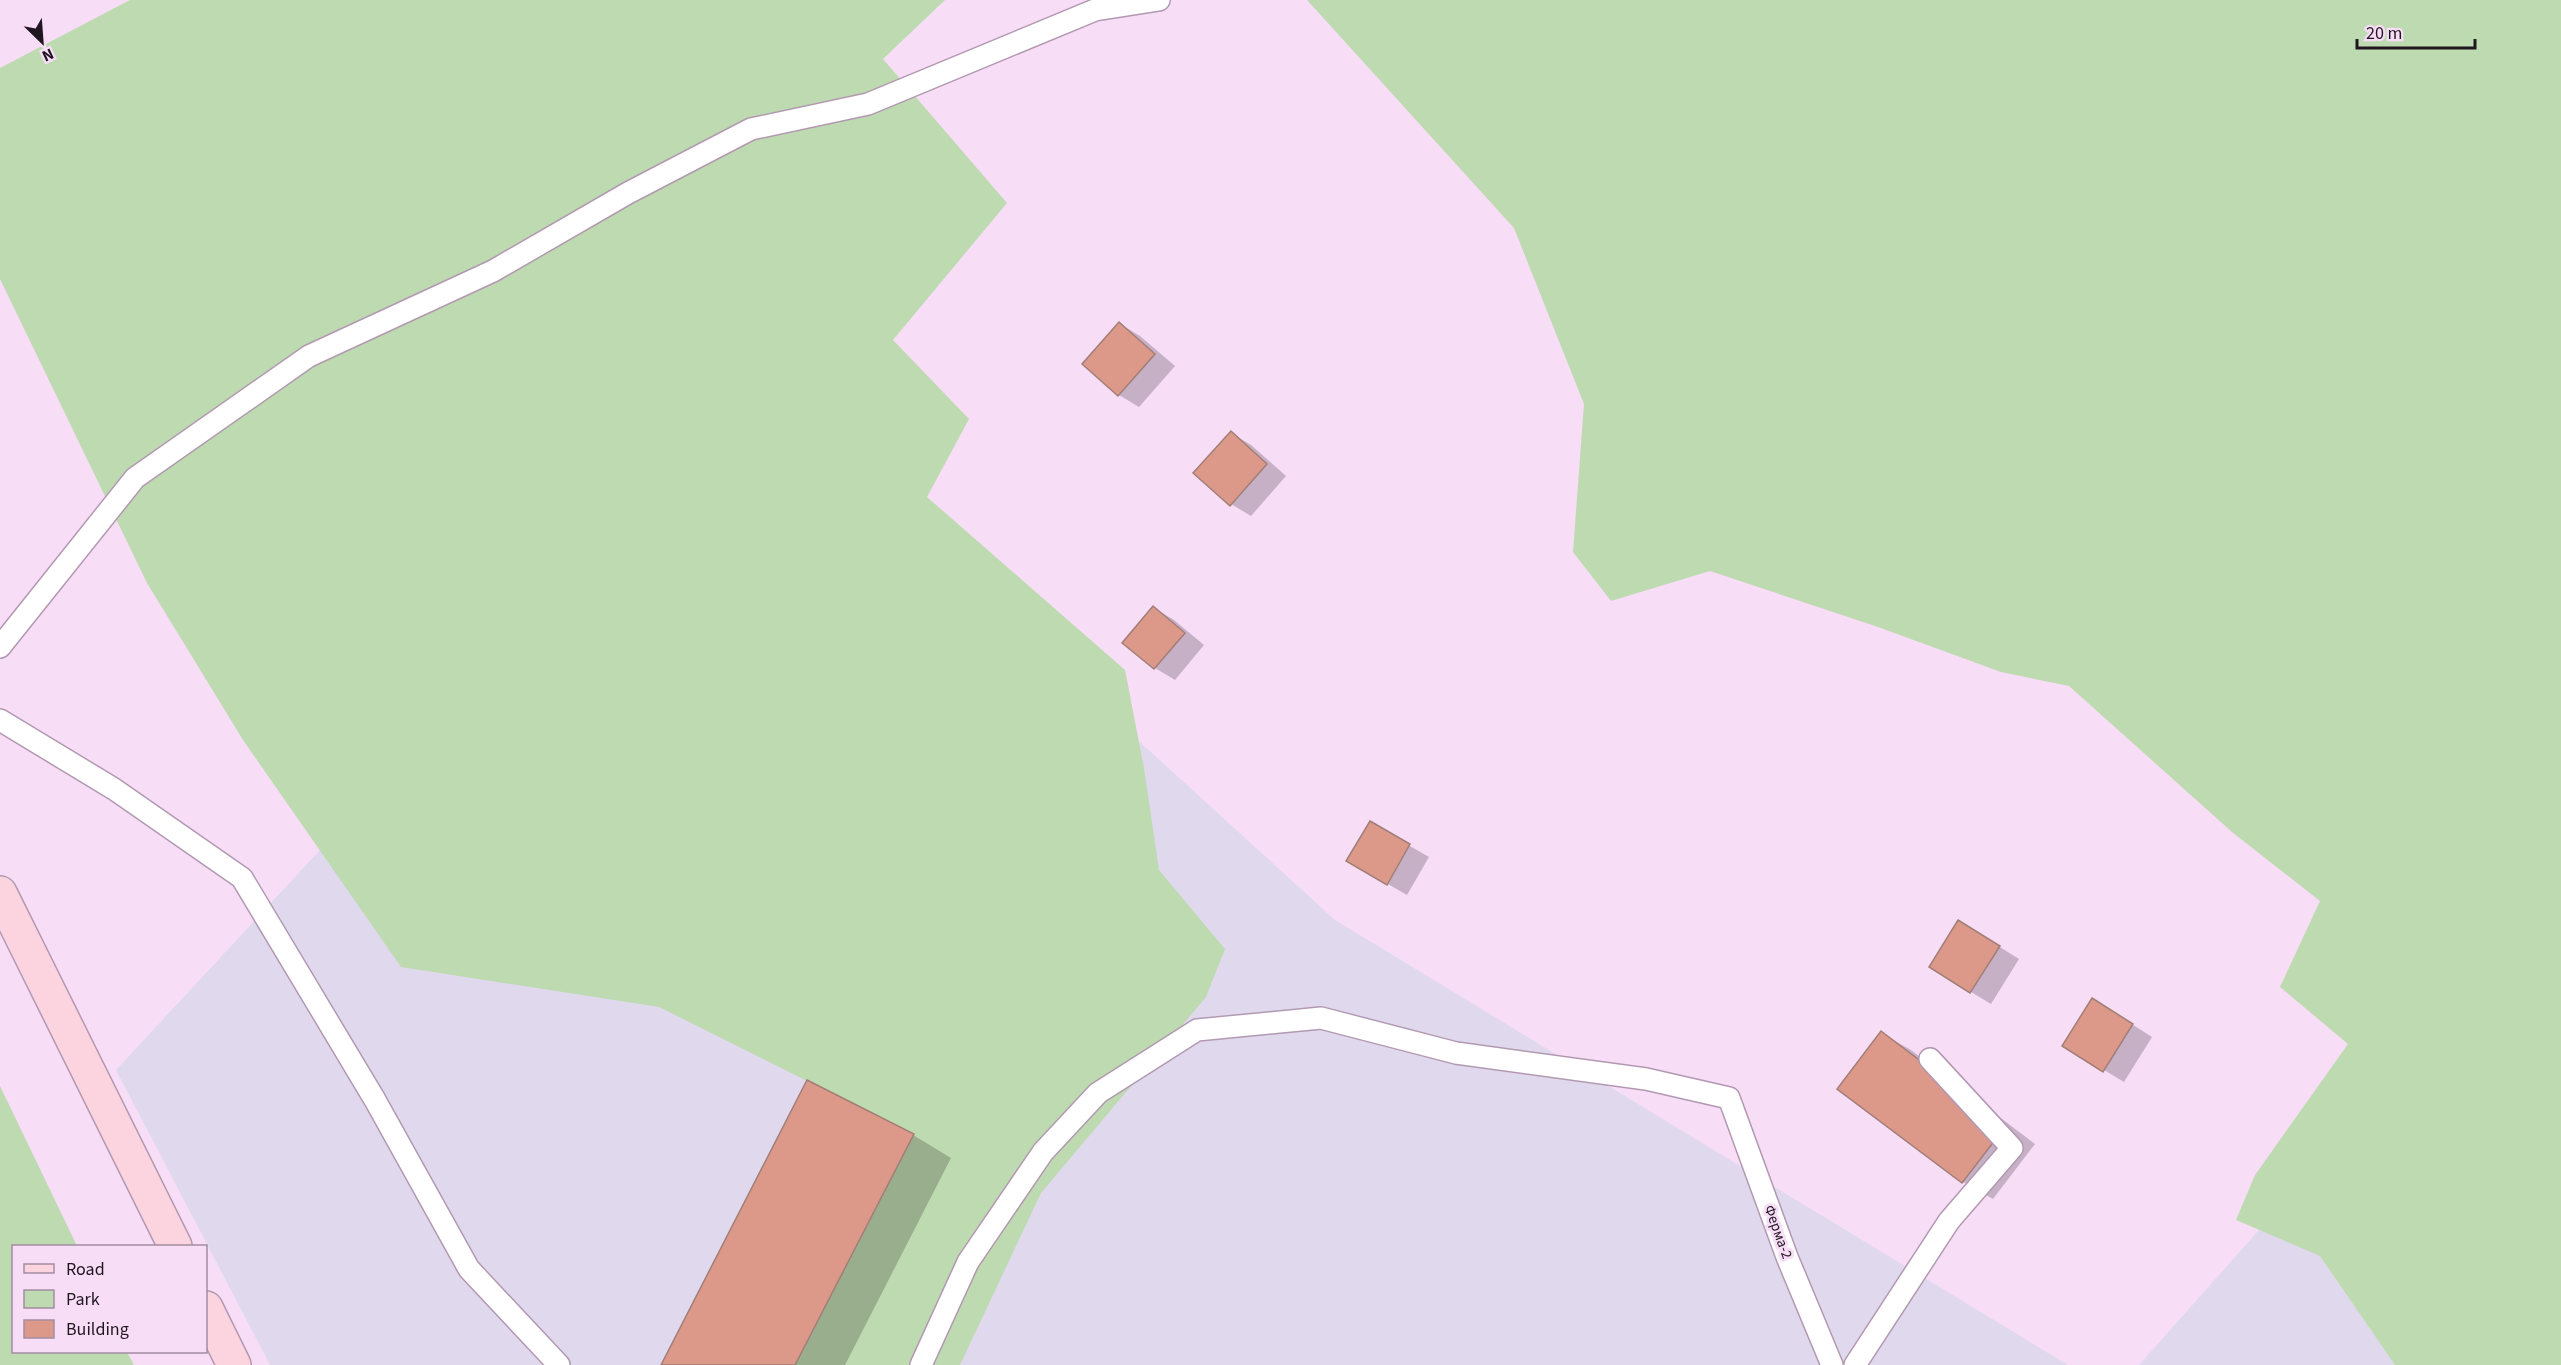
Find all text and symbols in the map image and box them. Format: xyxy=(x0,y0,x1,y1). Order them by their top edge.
north arrow xyxy=(12,12,72,72)
scale bar xyxy=(2357,12,2476,50)
text: 20 m xyxy=(2366,21,2402,46)
text: N xyxy=(38,42,57,67)
street label: Ферма-2 xyxy=(1759,1202,1797,1262)
legend xyxy=(12,1245,207,1353)
text: Road xyxy=(66,1257,105,1282)
text: Park xyxy=(66,1287,100,1312)
text: Building xyxy=(66,1317,129,1342)

